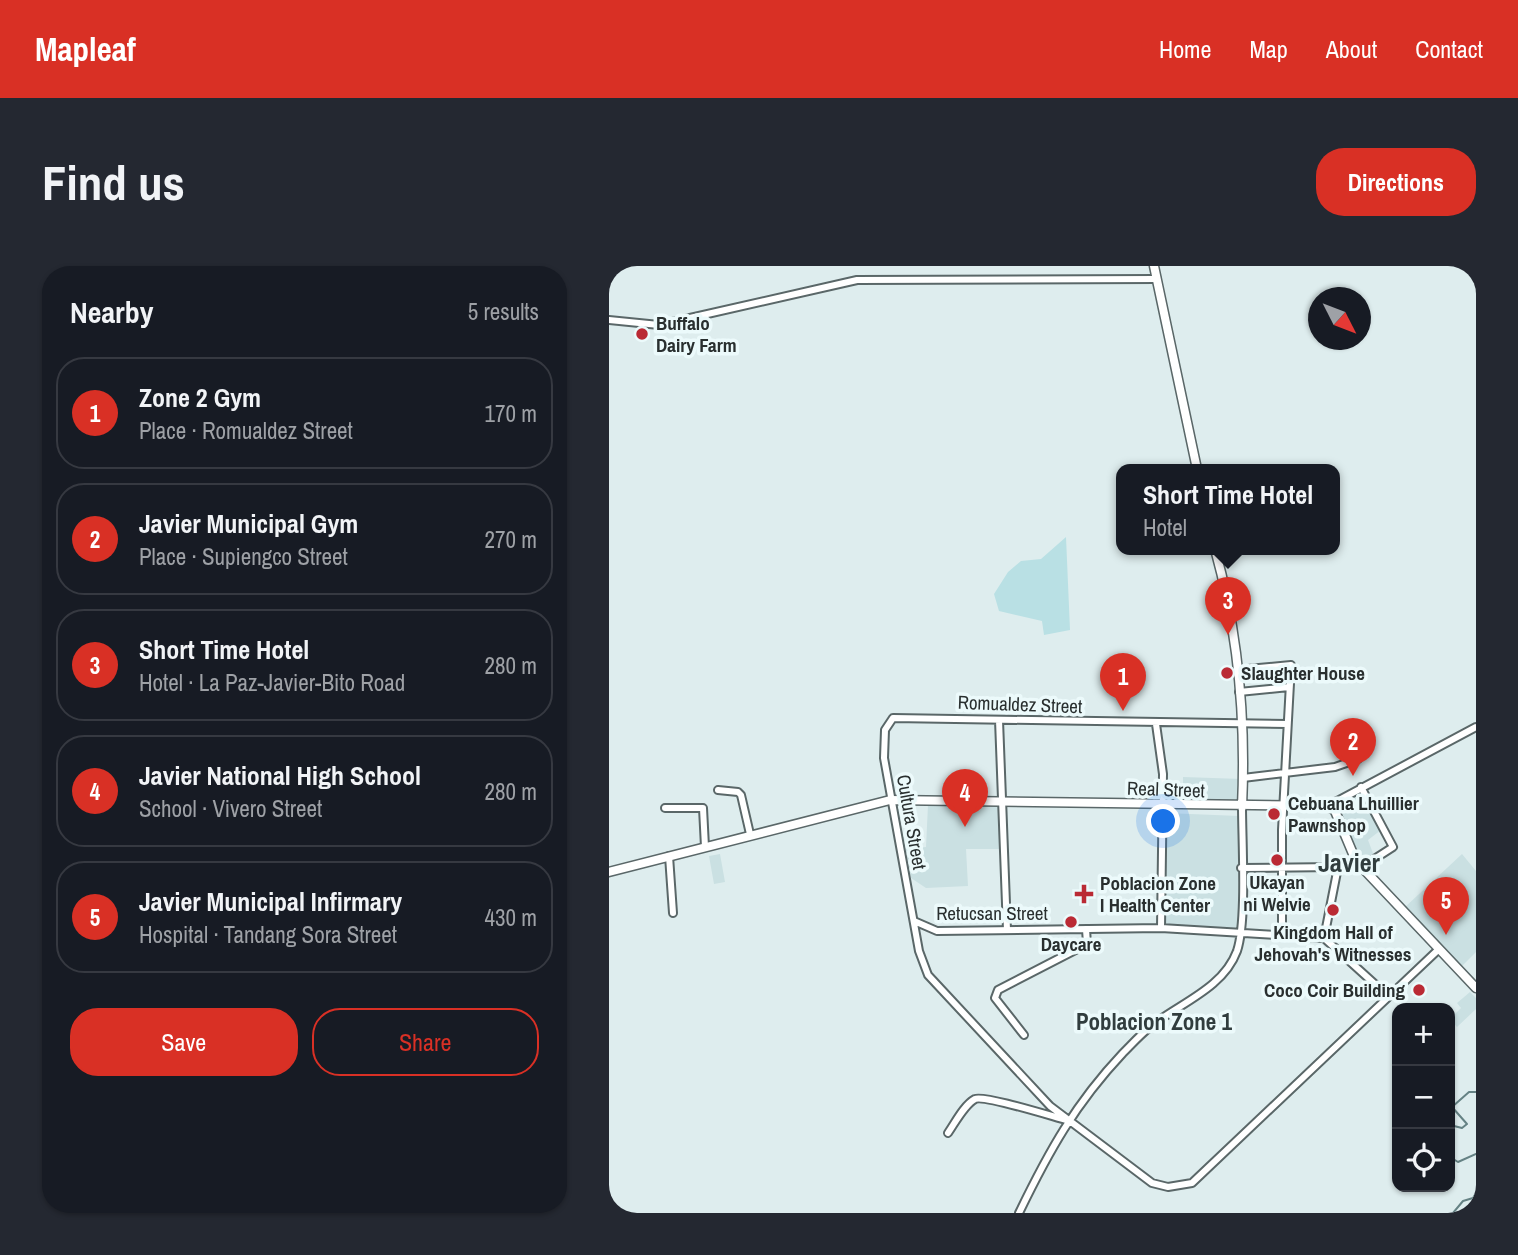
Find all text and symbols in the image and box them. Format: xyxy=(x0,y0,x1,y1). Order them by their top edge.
text: Mapleaf xyxy=(35,27,136,71)
text: Home xyxy=(1159,33,1211,65)
text: Map xyxy=(1249,33,1288,65)
text: About xyxy=(1326,33,1377,65)
text: Contact xyxy=(1415,33,1483,65)
button: Directions xyxy=(1316,148,1476,216)
text: Find us xyxy=(42,149,185,215)
north arrow xyxy=(1308,287,1371,350)
text: Nearby xyxy=(70,292,153,332)
text: 5 results xyxy=(468,296,539,327)
place label: Buffalo Dairy Farm xyxy=(656,310,737,358)
marker: Buffalo Dairy Farm xyxy=(634,326,650,342)
text: Zone 2 Gym xyxy=(139,380,261,415)
text: 1 xyxy=(90,398,100,429)
text: 170 m xyxy=(485,398,537,429)
text: Place · Romualdez Street xyxy=(139,415,353,446)
popup xyxy=(1116,464,1340,555)
text: Short Time Hotel xyxy=(1143,477,1313,512)
text: Javier Municipal Gym xyxy=(139,506,358,541)
text: Hotel xyxy=(1143,512,1187,543)
text: 2 xyxy=(90,524,100,555)
text: 270 m xyxy=(485,524,537,555)
text: Place · Supiengco Street xyxy=(139,541,348,572)
pin: 3 xyxy=(1205,577,1251,635)
text: Short Time Hotel xyxy=(139,632,309,667)
text: 3 xyxy=(90,650,100,681)
text: 280 m xyxy=(485,650,537,681)
pin: 1 xyxy=(1100,653,1146,711)
place label: Slaughter House xyxy=(1241,660,1365,686)
marker: Slaughter House xyxy=(1219,665,1235,681)
text: Hotel · La Paz-Javier-Bito Road xyxy=(139,667,405,698)
street label: Romualdez Street xyxy=(957,689,1083,719)
pin: 2 xyxy=(1330,718,1376,776)
text: Javier National High School xyxy=(139,758,421,793)
pin: 4 xyxy=(942,769,988,827)
street label: Cultura Street xyxy=(891,772,933,872)
street label: Real Street xyxy=(1127,775,1206,803)
text: 4 xyxy=(90,776,100,807)
text: 280 m xyxy=(485,776,537,807)
place label: Cebuana Lhuillier Pawnshop xyxy=(1288,790,1419,838)
text: School · Vivero Street xyxy=(139,793,322,824)
your location xyxy=(1146,804,1180,838)
marker: Cebuana Lhuillier Pawnshop xyxy=(1266,806,1282,822)
district label: Javier xyxy=(1318,845,1381,880)
marker: Ukayan ni Welvie xyxy=(1269,852,1285,868)
place label: Ukayan ni Welvie xyxy=(1243,869,1311,917)
place label: Poblacion Zone I Health Center xyxy=(1100,870,1216,918)
pin: 5 xyxy=(1423,877,1469,935)
text: Javier Municipal Infirmary xyxy=(139,884,402,919)
marker: Poblacion Zone I Health Center xyxy=(1074,884,1094,904)
street label: Retucsan Street xyxy=(936,900,1049,926)
text: 5 xyxy=(90,902,100,933)
text: 430 m xyxy=(485,902,537,933)
marker: Kingdom Hall of Jehovah's Witnesses xyxy=(1325,902,1341,918)
marker: Daycare xyxy=(1063,914,1079,930)
text: Hospital · Tandang Sora Street xyxy=(139,919,397,950)
place label: Kingdom Hall of Jehovah's Witnesses xyxy=(1255,919,1411,967)
place label: Daycare xyxy=(1041,931,1102,957)
place label: Coco Coir Building xyxy=(1264,977,1405,1003)
marker: Coco Coir Building xyxy=(1411,982,1427,998)
map controls xyxy=(1392,1003,1455,1192)
button: + xyxy=(1392,1003,1455,1066)
district label: Poblacion Zone 1 xyxy=(1076,1006,1233,1037)
button: Save xyxy=(70,1008,298,1076)
button: Share xyxy=(312,1008,539,1076)
button: − xyxy=(1392,1066,1455,1129)
button: locate xyxy=(1392,1129,1455,1192)

